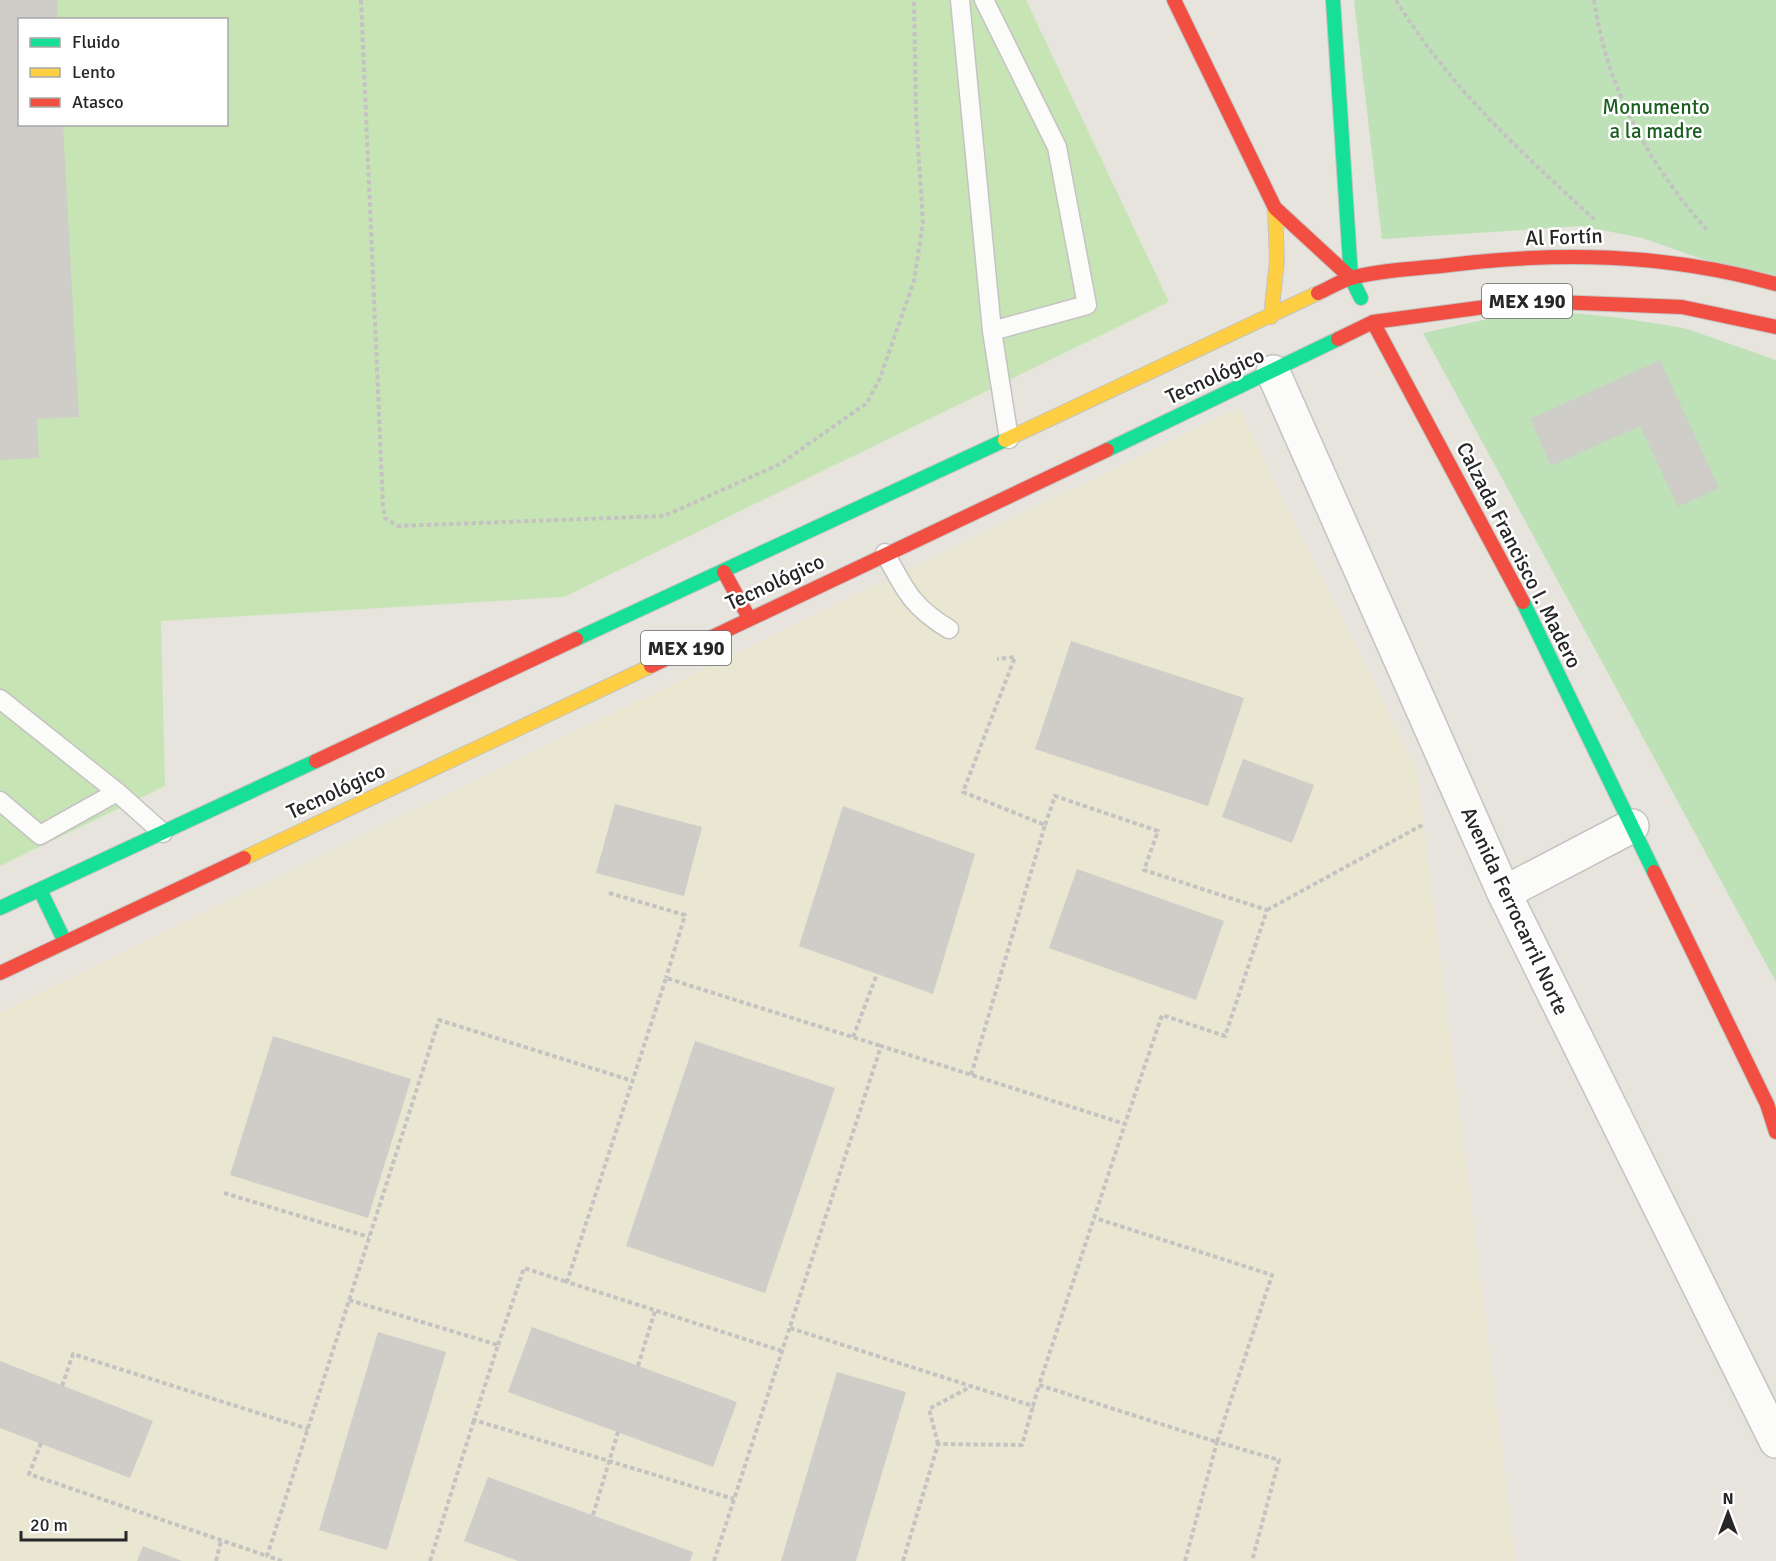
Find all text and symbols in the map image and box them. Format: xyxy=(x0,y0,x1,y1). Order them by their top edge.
legend xyxy=(18,18,228,126)
text: Fluido xyxy=(72,31,120,53)
text: Lento xyxy=(72,61,115,83)
text: Atasco xyxy=(72,91,124,113)
park label: Monumento a la madre xyxy=(1602,94,1710,144)
street label: Al Fortín xyxy=(1525,223,1603,251)
road number: MEX 190 xyxy=(1482,284,1572,318)
street label: Tecnológico xyxy=(1162,342,1268,410)
street label: Calzada Francisco I. Madero xyxy=(1451,438,1587,672)
street label: Tecnológico xyxy=(722,548,828,616)
road number: MEX 190 xyxy=(641,631,731,665)
street label: Tecnológico xyxy=(283,757,389,825)
street label: Avenida Ferrocarril Norte xyxy=(1455,803,1575,1019)
north arrow xyxy=(1698,1483,1758,1543)
text: N xyxy=(1722,1489,1734,1509)
scale bar xyxy=(21,1504,126,1542)
text: 20 m xyxy=(30,1514,68,1536)

